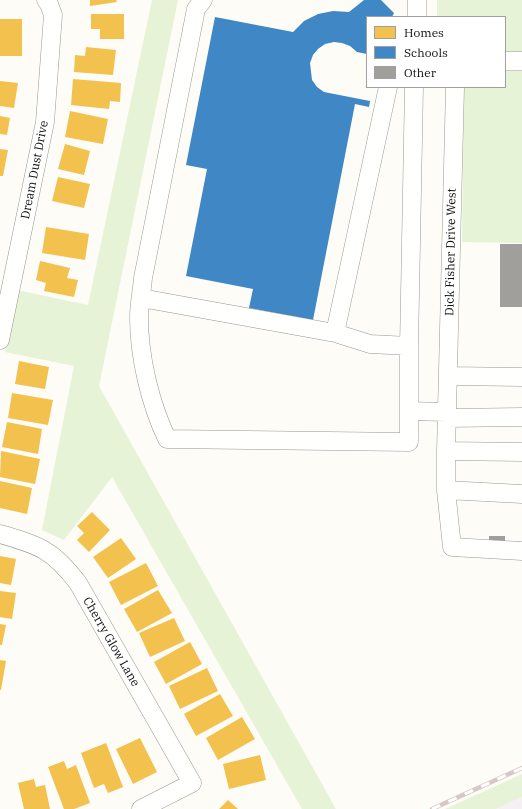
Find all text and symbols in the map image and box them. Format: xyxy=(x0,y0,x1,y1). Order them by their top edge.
legend xyxy=(366,16,506,88)
text: Homes xyxy=(404,25,444,40)
text: Schools xyxy=(404,45,448,60)
text: Other xyxy=(404,65,436,80)
street label: Dream Dust Drive xyxy=(18,119,52,221)
street label: Dick Fisher Drive West xyxy=(443,188,459,316)
street label: Cherry Glow Lane xyxy=(80,595,142,689)

